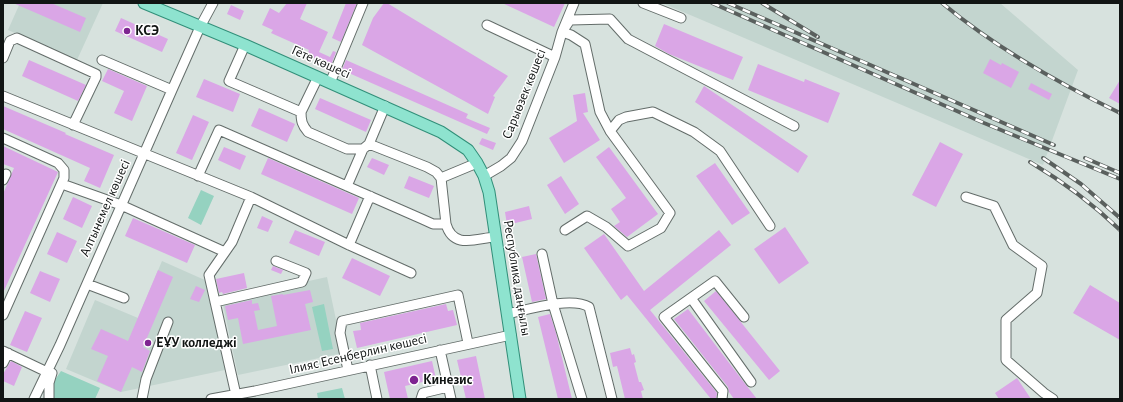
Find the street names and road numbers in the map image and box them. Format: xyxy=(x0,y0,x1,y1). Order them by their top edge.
street label: Гёте көшесі xyxy=(289,42,353,82)
street label: Сарыөзек көшесі xyxy=(498,46,550,142)
street label: Алтынемел көшесі xyxy=(76,157,134,259)
street label: Республика даңғылы xyxy=(500,219,534,337)
street label: Ілияс Есенберлин көшесі xyxy=(288,330,428,378)

